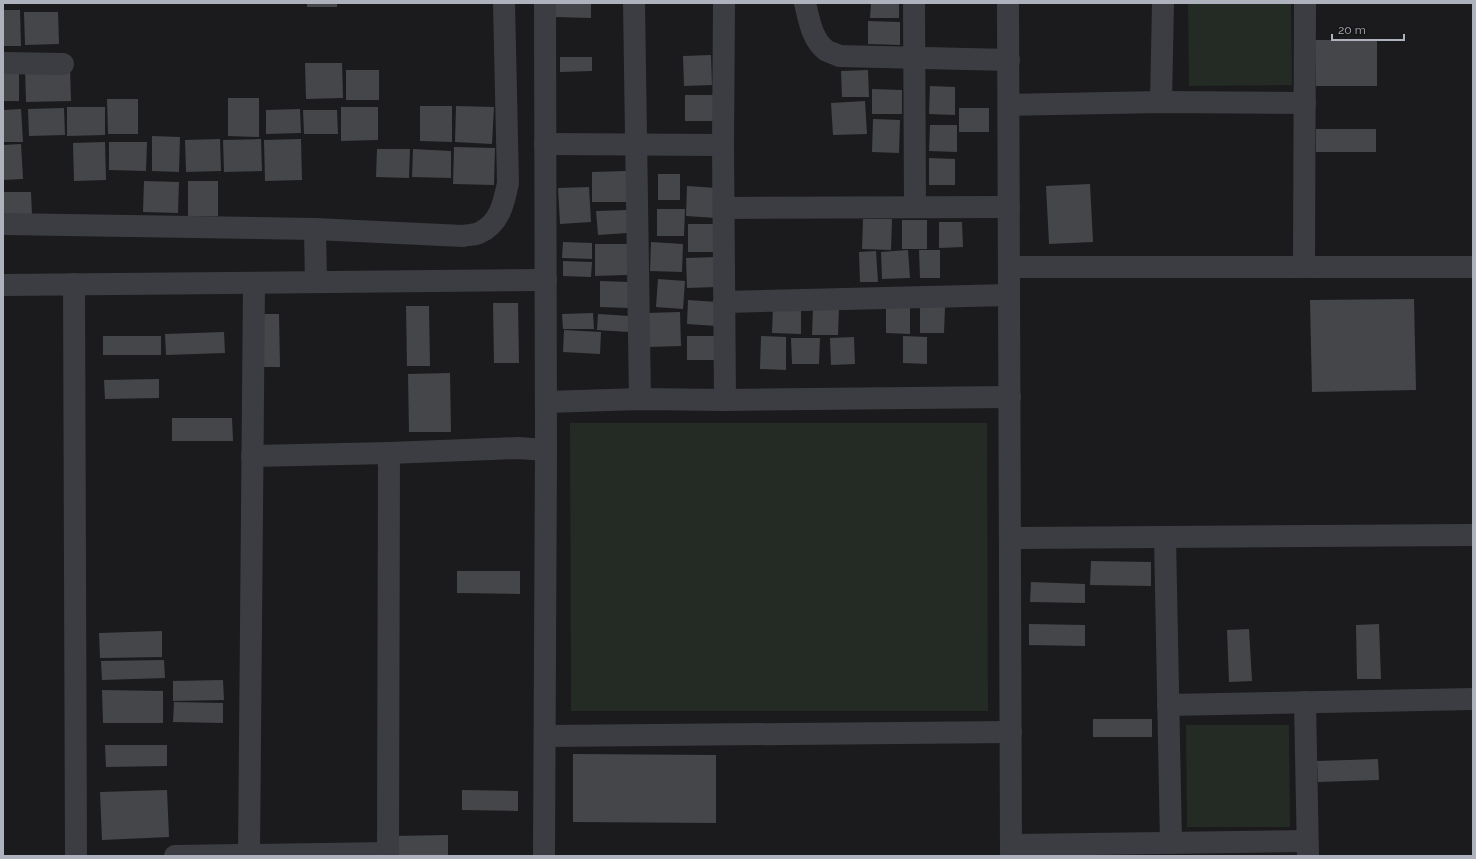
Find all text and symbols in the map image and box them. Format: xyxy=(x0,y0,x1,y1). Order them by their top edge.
scale bar xyxy=(1332,16,1404,42)
text: 20 m xyxy=(1338,23,1366,37)

